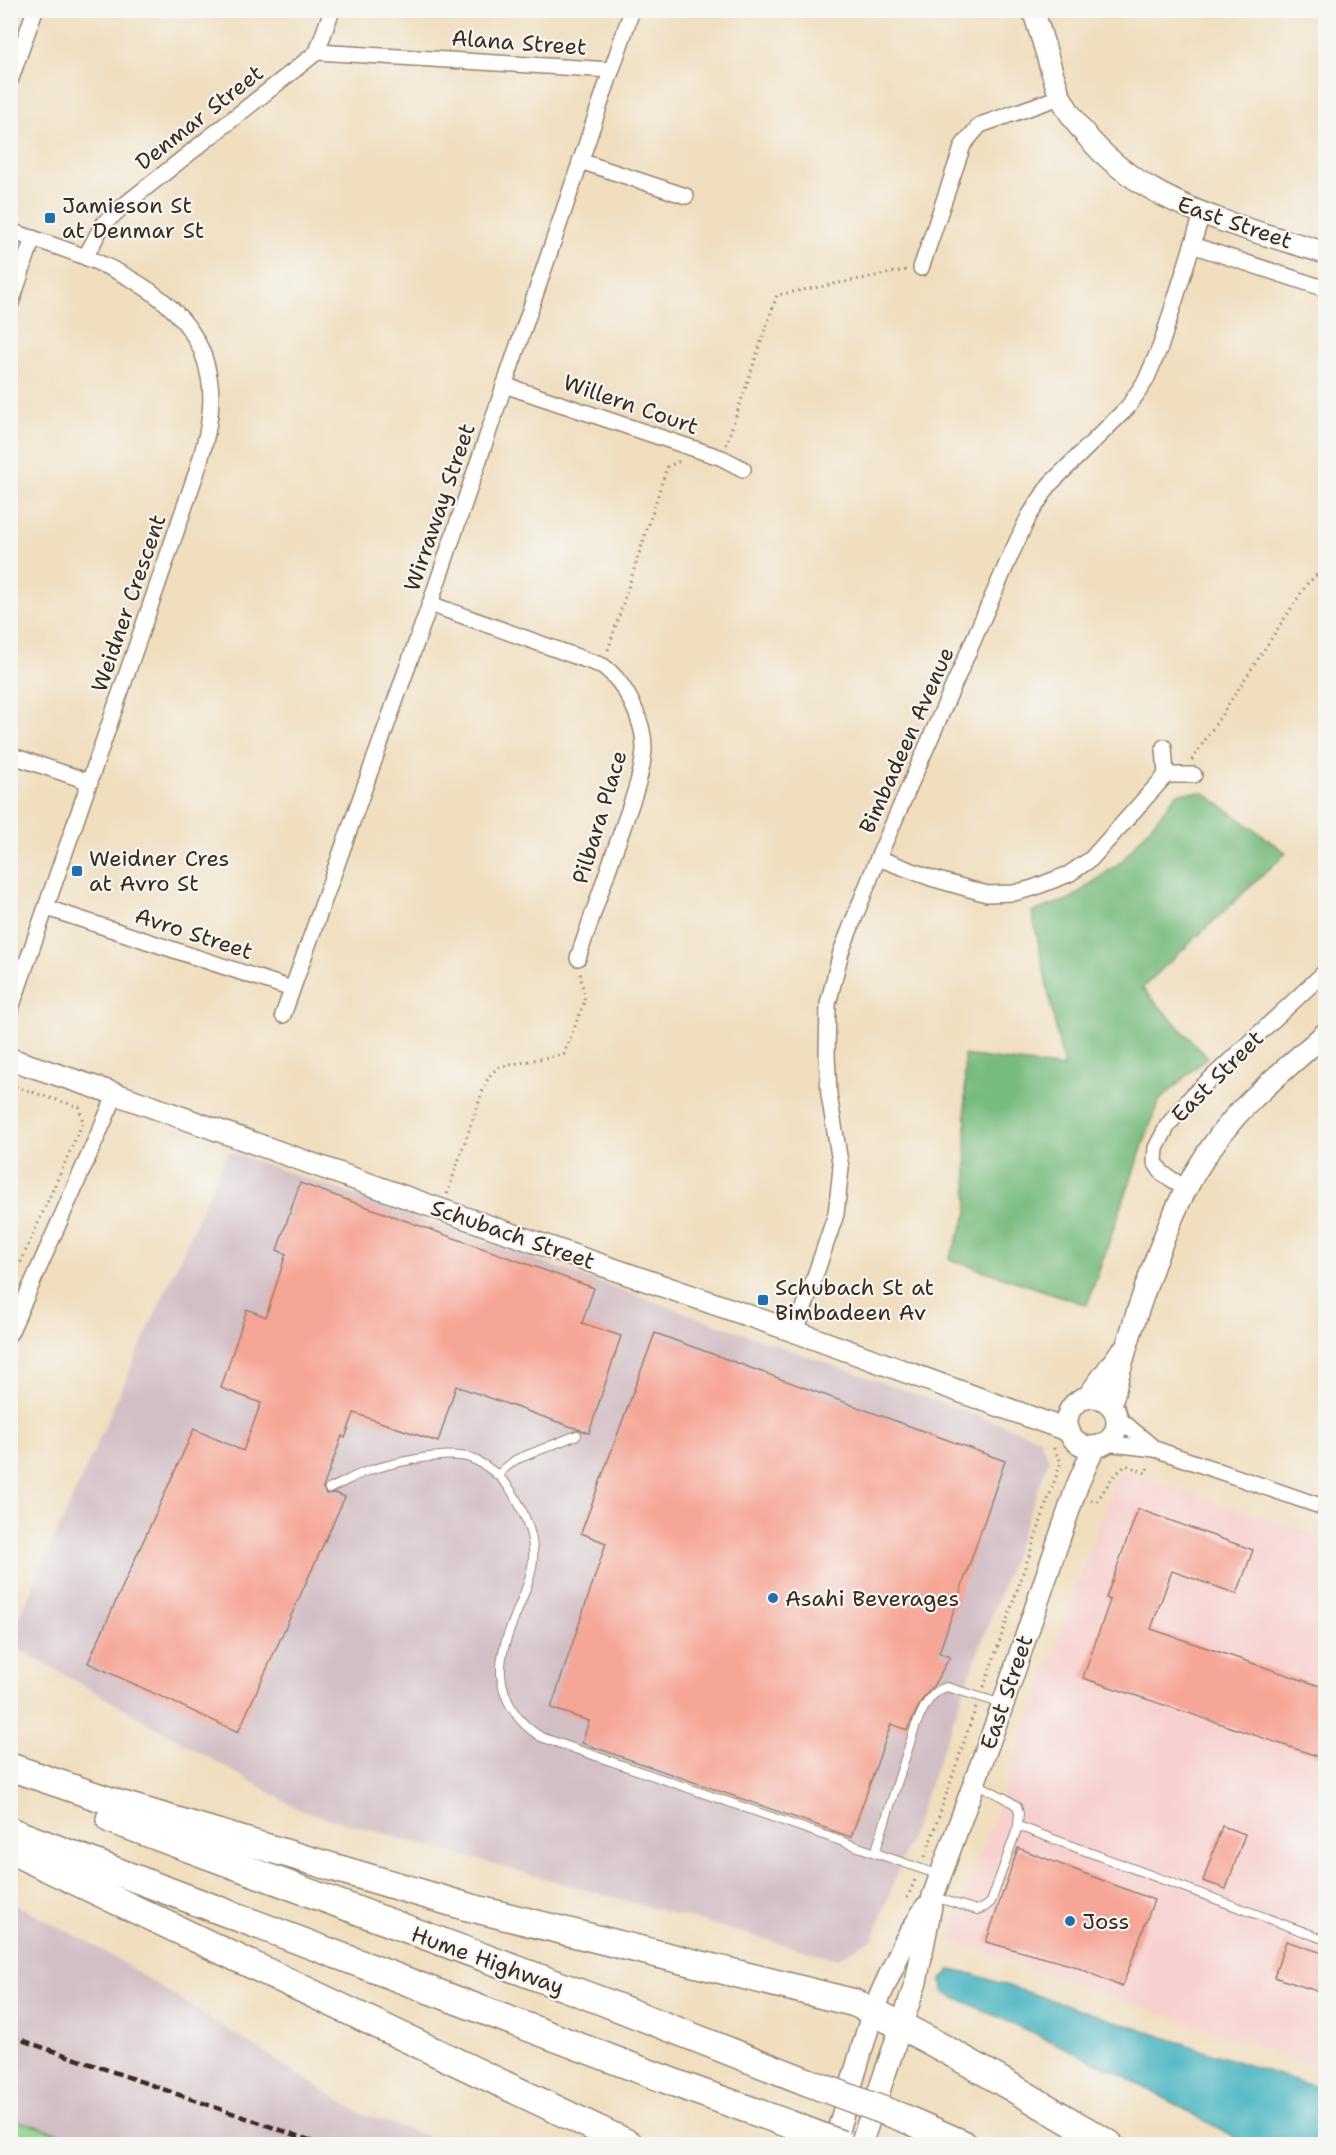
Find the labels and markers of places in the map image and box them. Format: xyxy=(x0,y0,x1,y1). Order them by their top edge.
place label: Jamieson St at Denmar St xyxy=(62,191,204,245)
marker: Jamieson St at Denmar St xyxy=(43,211,57,225)
place label: Weidner Cres at Avro St xyxy=(89,844,230,898)
marker: Weidner Cres at Avro St xyxy=(70,864,84,878)
place label: Schubach St at Bimbadeen Av xyxy=(775,1273,934,1327)
marker: Schubach St at Bimbadeen Av xyxy=(756,1293,770,1307)
place label: Asahi Beverages xyxy=(785,1584,959,1613)
marker: Asahi Beverages xyxy=(766,1591,780,1605)
place label: Joss xyxy=(1082,1907,1129,1936)
marker: Joss xyxy=(1063,1914,1077,1928)

